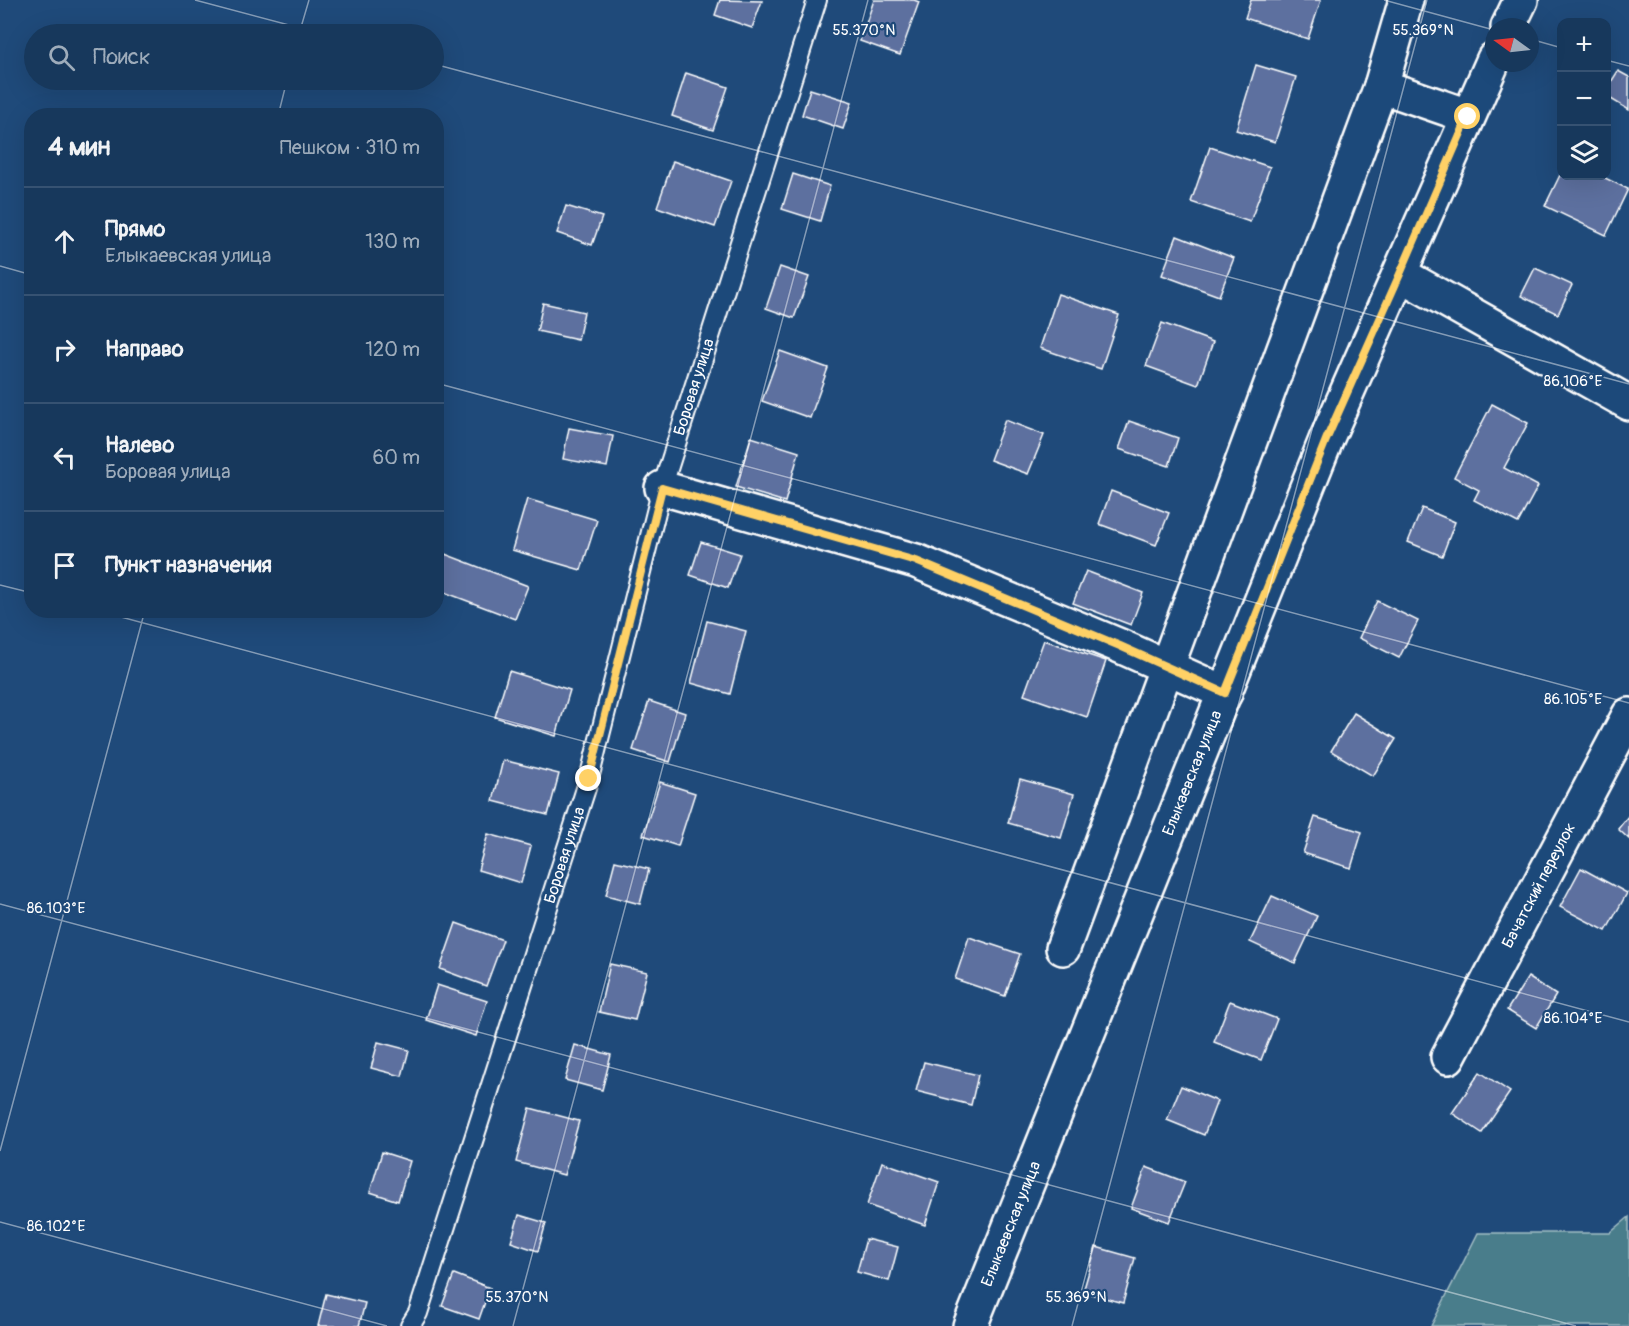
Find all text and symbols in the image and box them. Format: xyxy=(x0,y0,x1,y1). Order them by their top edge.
north arrow xyxy=(1485,18,1539,72)
map controls xyxy=(1557,18,1611,180)
button: + xyxy=(1557,18,1611,72)
text: 55.370°N xyxy=(833,21,895,40)
text: 55.369°N xyxy=(1392,21,1454,40)
search box xyxy=(24,24,444,90)
icon: search xyxy=(45,41,78,74)
text: Поиск xyxy=(93,43,150,71)
button: − xyxy=(1557,72,1611,126)
route start xyxy=(1454,103,1480,129)
button: layers xyxy=(1557,126,1611,180)
text: 4 мин xyxy=(48,131,110,163)
text: Пешком · 310 m xyxy=(280,135,420,160)
text: Прямо xyxy=(105,215,165,243)
icon: ahead xyxy=(48,225,81,258)
text: 130 m xyxy=(365,229,420,254)
text: Елыкаевская улица xyxy=(105,243,271,268)
icon: right xyxy=(48,333,81,366)
text: Направо xyxy=(105,335,184,363)
street label: Боровая улица xyxy=(669,336,719,438)
text: 120 m xyxy=(365,337,420,362)
text: 86.106°E xyxy=(1544,372,1603,391)
text: Налево xyxy=(105,431,174,459)
icon: left xyxy=(48,441,81,474)
text: 60 m xyxy=(373,445,420,470)
text: Боровая улица xyxy=(105,459,231,484)
icon: arrive xyxy=(48,549,81,582)
text: Пункт назначения xyxy=(105,551,272,579)
text: 86.105°E xyxy=(1544,690,1602,709)
street label: Елыкаевская улица xyxy=(1158,707,1226,839)
route end xyxy=(575,765,601,791)
street label: Боровая улица xyxy=(540,804,589,906)
street label: Бачатский переулок xyxy=(1497,819,1580,952)
text: 86.103°E xyxy=(27,899,85,918)
text: 86.104°E xyxy=(1544,1009,1603,1028)
street label: Елыкаевская улица xyxy=(977,1158,1045,1290)
text: 86.102°E xyxy=(27,1217,85,1236)
text: 55.370°N xyxy=(486,1288,548,1307)
text: 55.369°N xyxy=(1045,1288,1107,1307)

